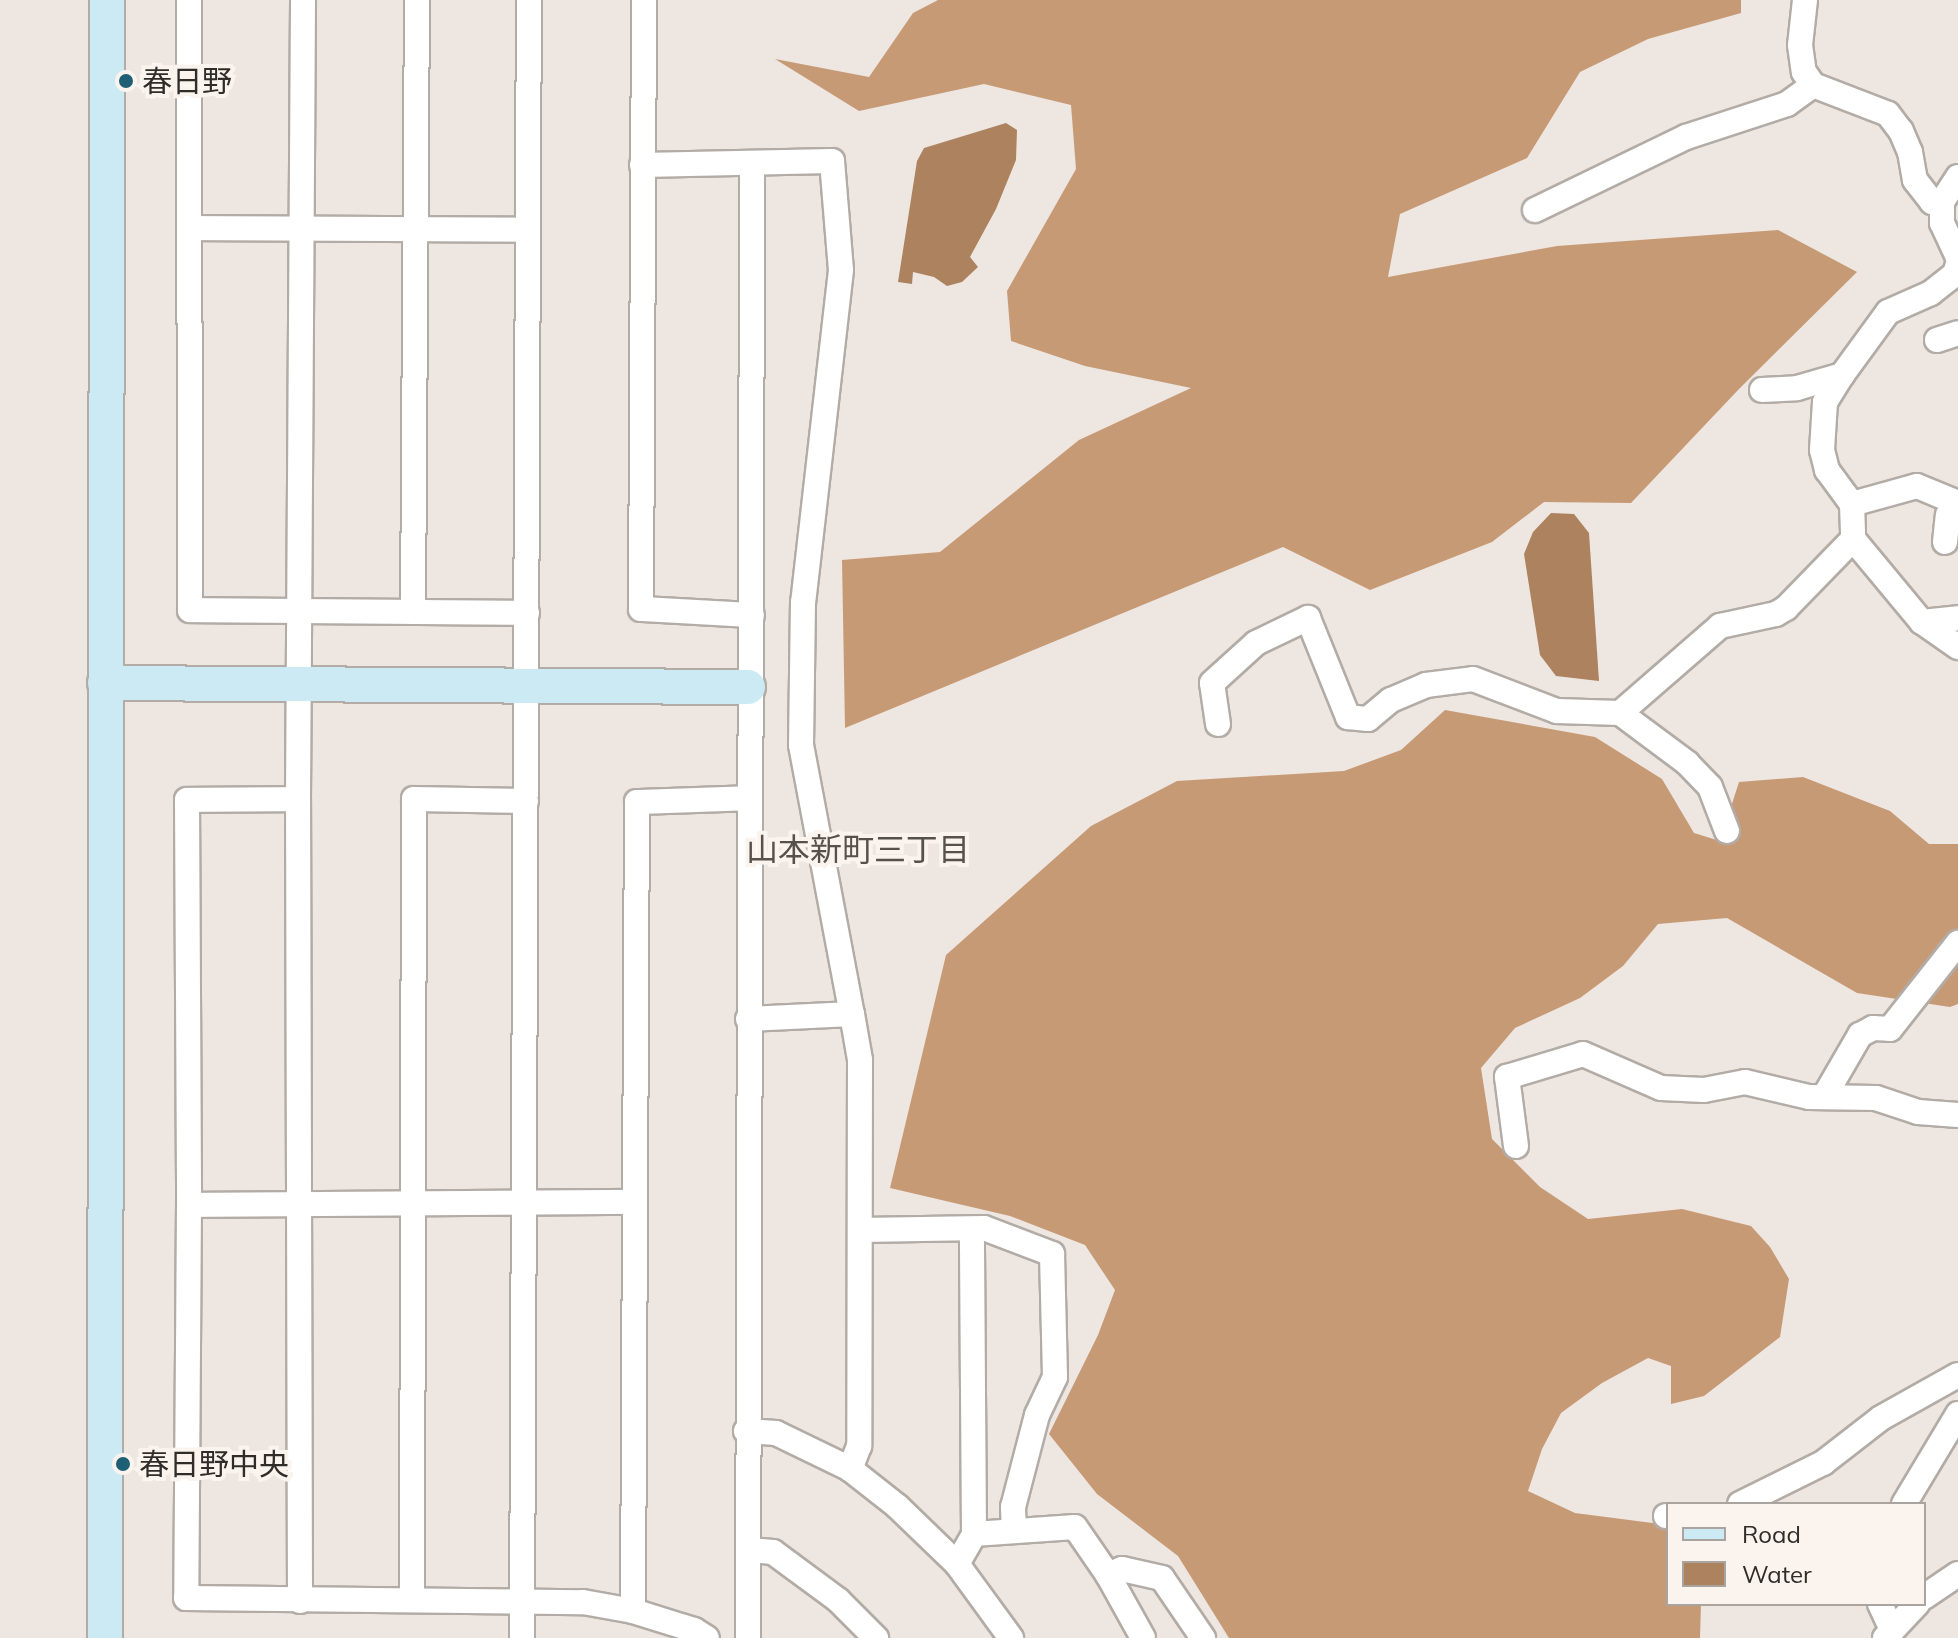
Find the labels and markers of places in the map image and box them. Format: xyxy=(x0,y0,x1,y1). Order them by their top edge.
place label: 春日野 xyxy=(142,63,232,99)
marker: 春日野 xyxy=(117,72,135,90)
place label: 春日野中央 xyxy=(139,1446,289,1482)
marker: 春日野中央 xyxy=(114,1455,132,1473)

